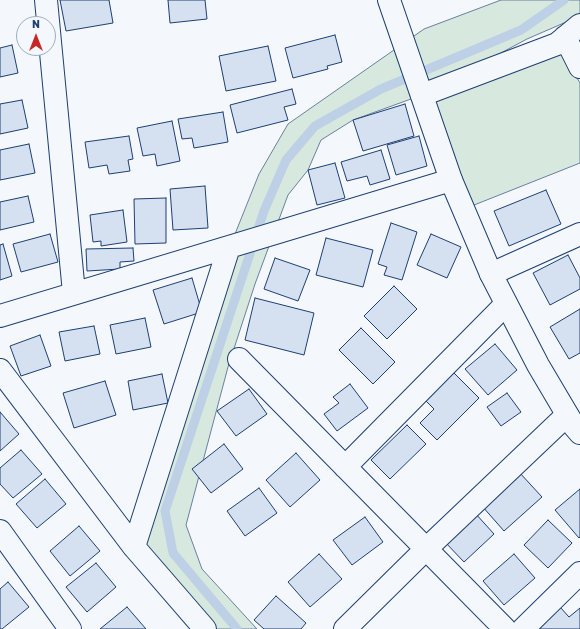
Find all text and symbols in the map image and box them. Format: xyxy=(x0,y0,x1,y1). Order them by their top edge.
north arrow xyxy=(16,16,56,56)
text: N xyxy=(32,18,40,31)

